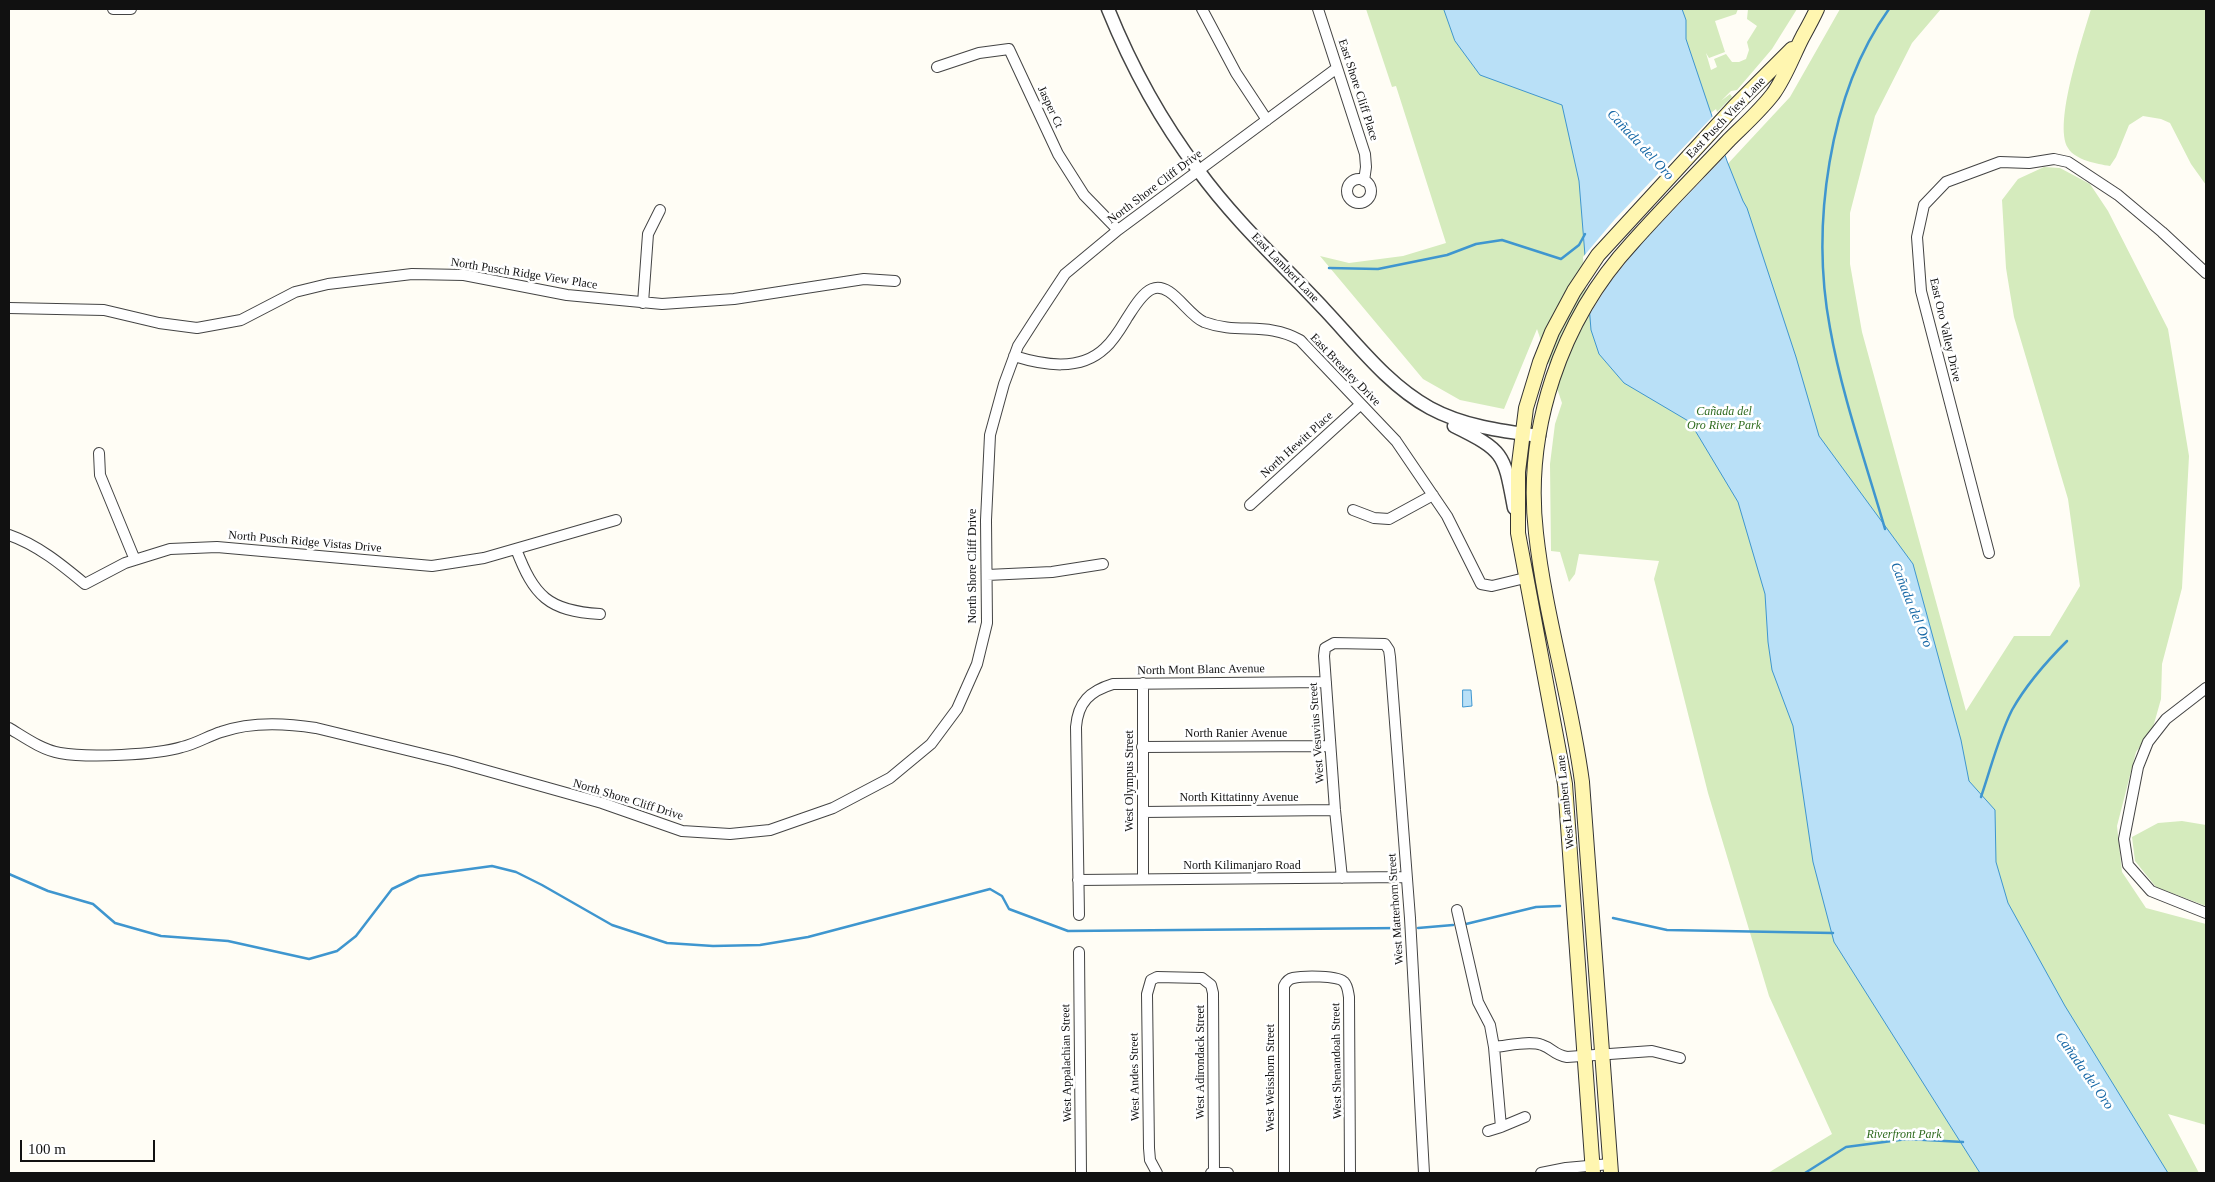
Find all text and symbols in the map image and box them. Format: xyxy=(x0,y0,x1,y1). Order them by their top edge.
street label: East Shore Cliff Place xyxy=(1335,37,1381,143)
street label: East Pusch View Lane xyxy=(1683,74,1769,162)
street label: Jasper Ct xyxy=(1034,84,1066,130)
water label: Cañada del Oro xyxy=(1603,106,1677,184)
street label: North Shore Cliff Drive xyxy=(1105,147,1205,227)
street label: East Lambert Lane xyxy=(1248,230,1322,306)
street label: North Pusch Ridge View Place xyxy=(449,255,599,293)
street label: East Oro Valley Drive xyxy=(1926,277,1964,383)
street label: East Brearley Drive xyxy=(1307,331,1383,409)
park label: Cañada del Oro River Park xyxy=(1687,405,1761,433)
street label: North Hewitt Place xyxy=(1258,409,1336,481)
street label: North Shore Cliff Drive xyxy=(966,509,980,623)
street label: North Pusch Ridge Vistas Drive xyxy=(228,528,382,556)
water label: Cañada del Oro xyxy=(1886,560,1936,650)
street label: North Mont Blanc Avenue xyxy=(1137,662,1265,678)
street label: West Vesuvius Street xyxy=(1306,682,1328,784)
street label: North Ranier Avenue xyxy=(1185,727,1287,741)
street label: West Olympus Street xyxy=(1123,730,1137,832)
street label: West Lambert Lane xyxy=(1554,754,1578,850)
street label: North Shore Cliff Drive xyxy=(571,776,685,824)
street label: North Kittatinny Avenue xyxy=(1179,791,1299,805)
street label: West Matterhorn Street xyxy=(1385,853,1407,965)
street label: North Kilimanjaro Road xyxy=(1183,859,1301,873)
street label: West Shenandoah Street xyxy=(1329,1003,1345,1119)
street label: West Appalachian Street xyxy=(1059,1004,1075,1122)
street label: West Adirondack Street xyxy=(1194,1005,1208,1119)
street label: West Weisshorn Street xyxy=(1264,1024,1278,1132)
water label: Cañada del Oro xyxy=(2051,1029,2117,1113)
street label: West Andes Street xyxy=(1127,1033,1143,1121)
park label: Riverfront Park xyxy=(1866,1128,1942,1142)
scale bar xyxy=(22,1130,158,1162)
text: 100 m xyxy=(28,1141,66,1157)

